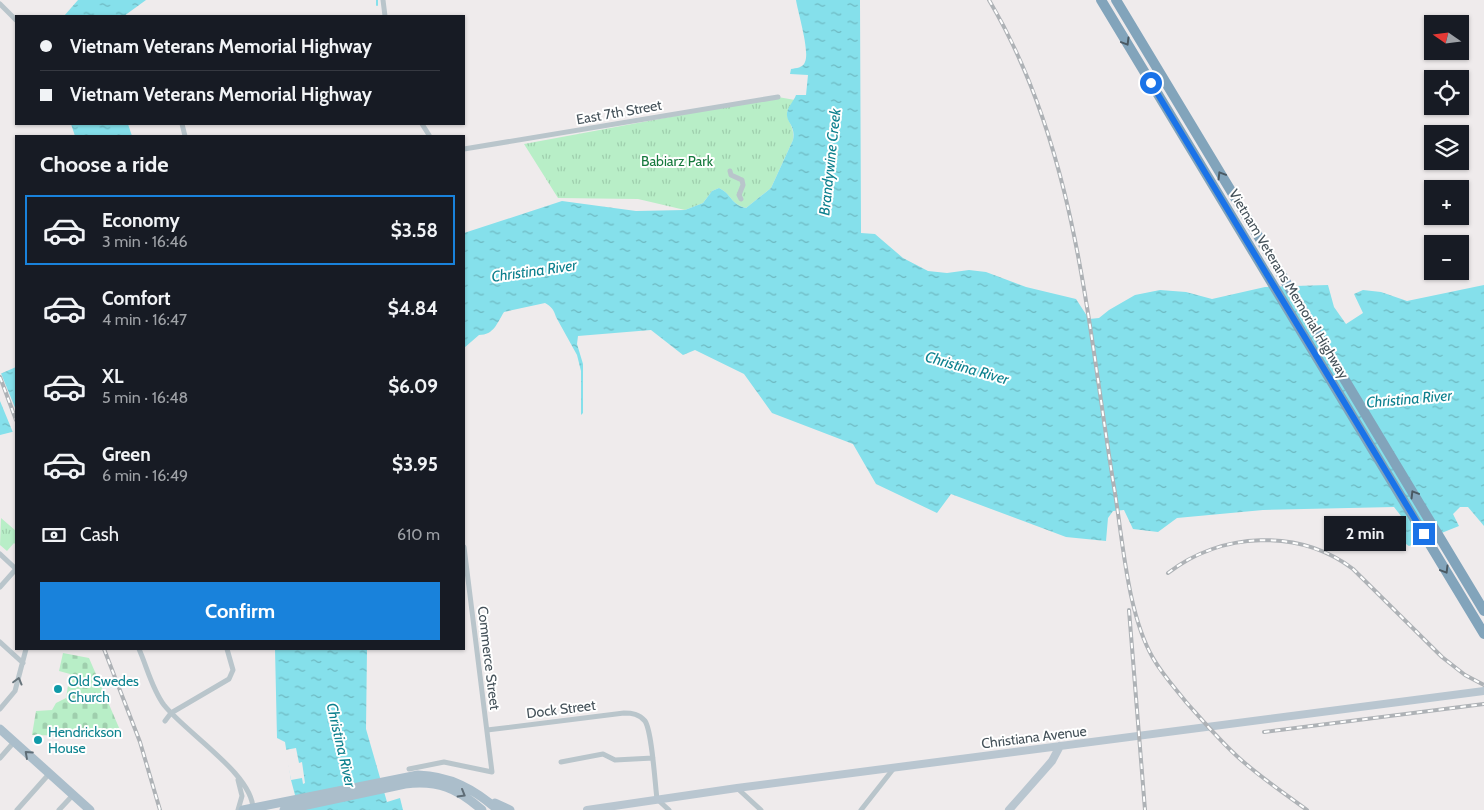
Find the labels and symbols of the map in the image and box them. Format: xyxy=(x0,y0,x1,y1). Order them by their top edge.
north arrow xyxy=(1424,15,1469,60)
one-way arrow xyxy=(1119,36,1129,45)
route start xyxy=(1140,72,1162,94)
street label: East 7th Street xyxy=(575,96,663,128)
water label: Brandywine Creek xyxy=(815,107,845,216)
park label: Babiarz Park xyxy=(641,152,714,170)
one-way arrow xyxy=(1218,172,1228,181)
street label: Vietnam Veterans Memorial Highway xyxy=(1225,186,1353,382)
water label: Christina River xyxy=(490,256,579,286)
water label: Christina River xyxy=(923,348,1012,389)
water label: Christina River xyxy=(1365,386,1454,412)
one-way arrow xyxy=(1410,491,1420,500)
callout: 2 min xyxy=(1324,516,1406,552)
route end xyxy=(1413,523,1435,545)
one-way arrow xyxy=(1439,565,1449,574)
street label: Commerce Street xyxy=(474,605,504,711)
place label: Old Swedes Church xyxy=(68,672,139,706)
one-way arrow xyxy=(12,677,23,686)
marker: Old Swedes Church xyxy=(52,683,64,695)
street label: Dock Street xyxy=(525,696,597,722)
water label: Christina River xyxy=(323,701,360,790)
street label: Christiana Avenue xyxy=(980,722,1088,752)
place label: Hendrickson House xyxy=(48,723,122,757)
marker: Hendrickson House xyxy=(32,734,44,746)
one-way arrow xyxy=(24,751,33,760)
one-way arrow xyxy=(456,788,465,798)

